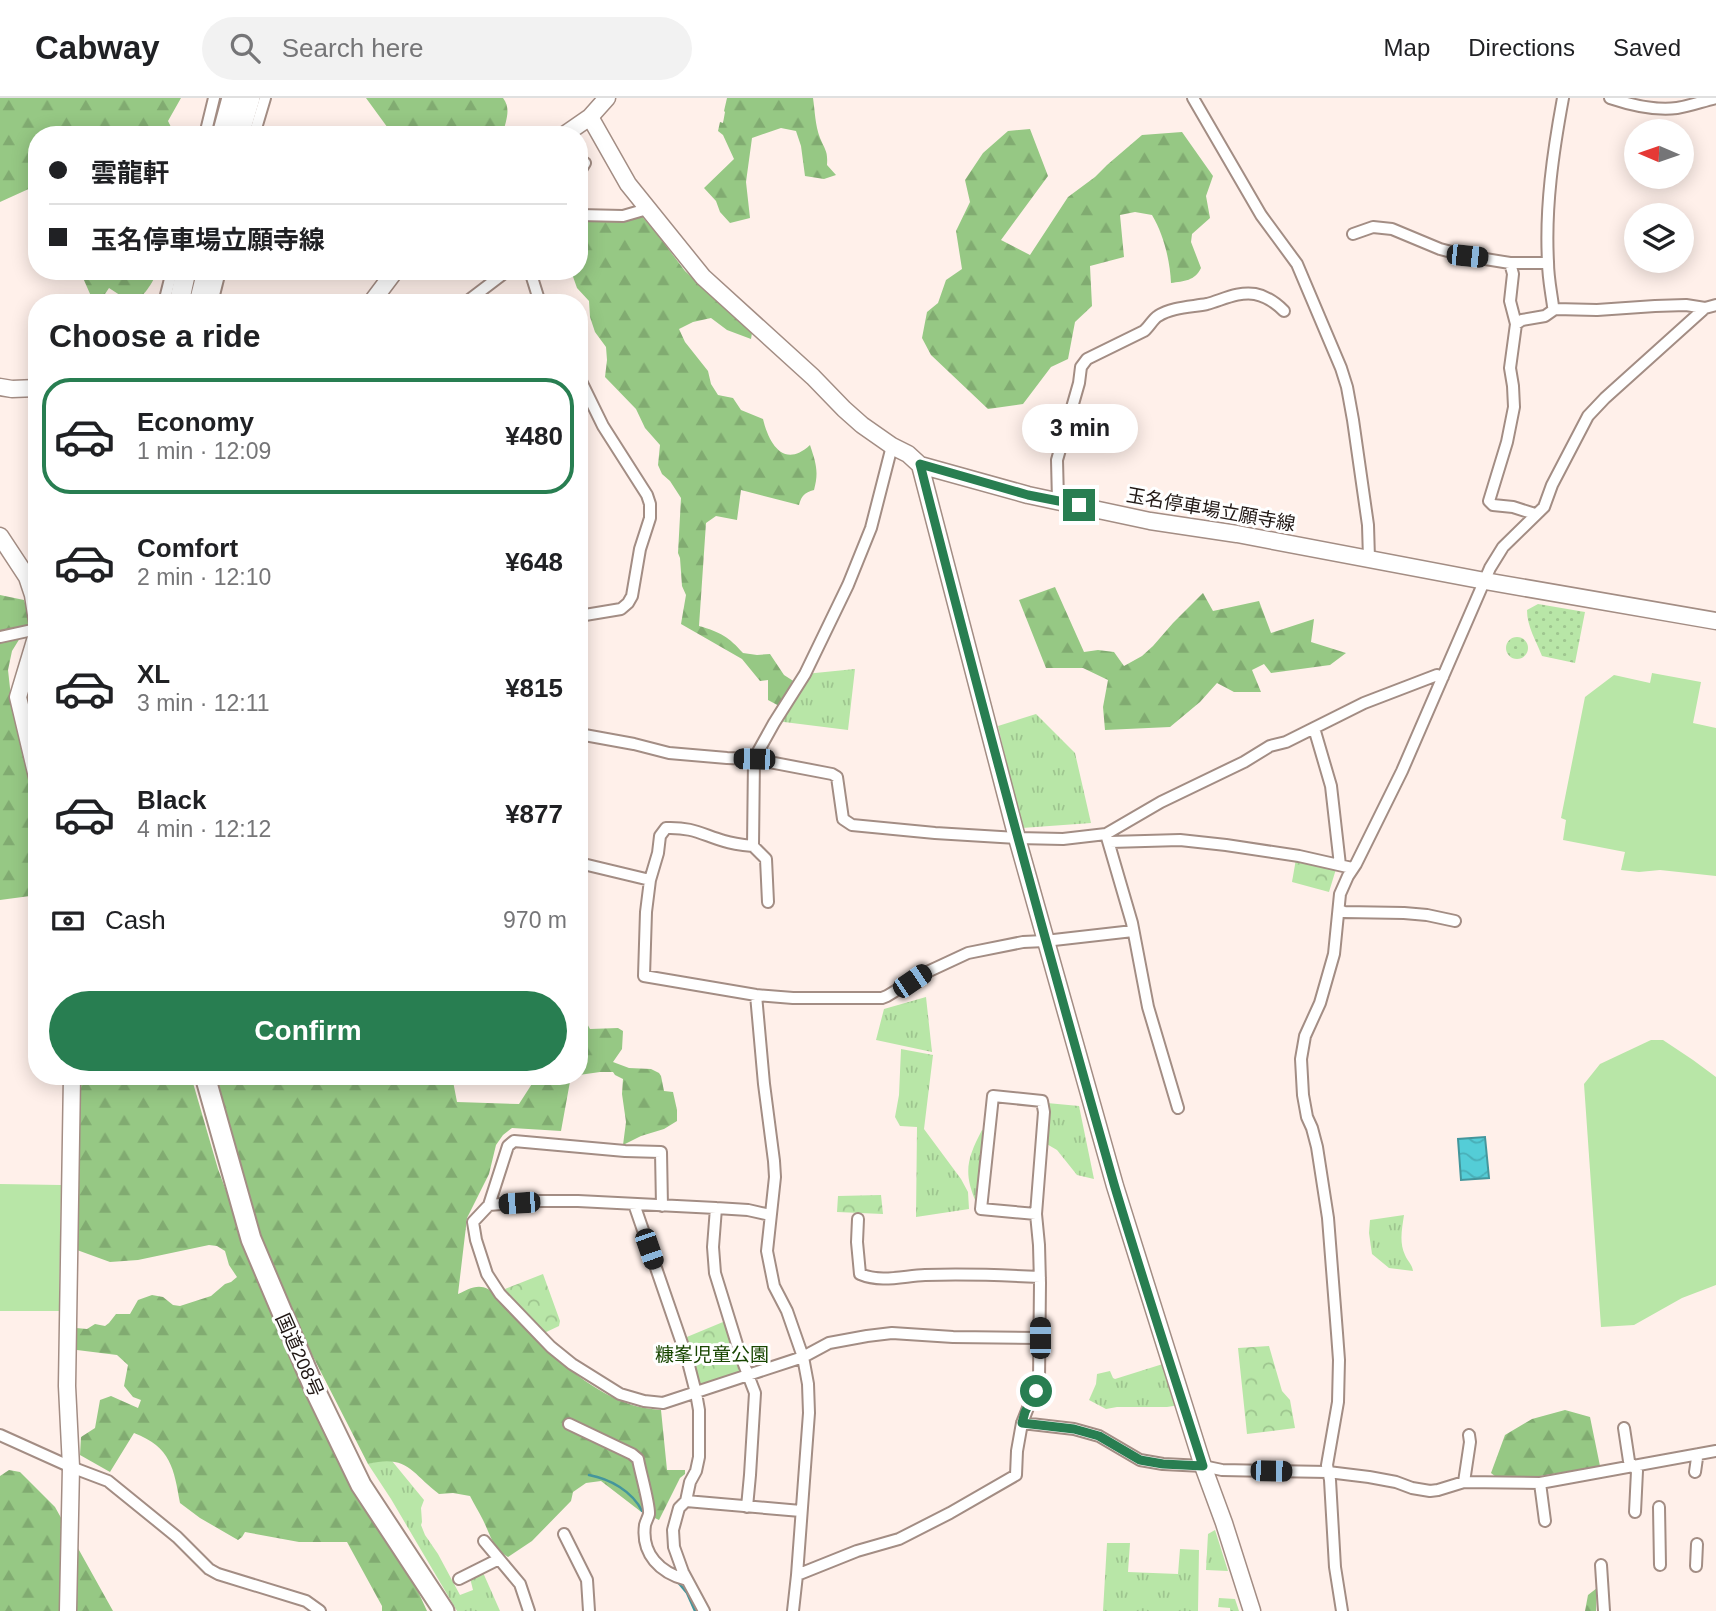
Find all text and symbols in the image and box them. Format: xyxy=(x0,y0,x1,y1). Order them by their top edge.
search box xyxy=(202,17,692,80)
text: Cabway xyxy=(35,29,160,66)
icon: search xyxy=(226,29,264,67)
text: Search here xyxy=(282,33,423,63)
text: Map xyxy=(1384,34,1430,61)
text: Directions xyxy=(1468,34,1575,61)
text: Saved xyxy=(1613,34,1681,61)
north arrow xyxy=(1624,119,1694,189)
map controls xyxy=(1624,119,1694,273)
text: 雲龍軒 xyxy=(91,158,169,188)
button: layers xyxy=(1624,203,1694,273)
text: 玉名停車場立願寺線 xyxy=(91,225,325,255)
car xyxy=(1446,243,1489,269)
text: Choose a ride xyxy=(49,318,261,354)
callout: 3 min xyxy=(1021,404,1137,452)
icon: car xyxy=(53,405,116,468)
text: Economy xyxy=(137,407,254,437)
text: 3 min xyxy=(1050,415,1110,441)
text: ¥480 xyxy=(505,421,563,451)
text: 1 min · 12:09 xyxy=(137,438,271,464)
street label: 玉名停車場立願寺線 xyxy=(1125,484,1297,535)
route end xyxy=(1063,489,1095,521)
icon: car xyxy=(53,531,116,594)
text: Comfort xyxy=(137,533,238,563)
text: ¥648 xyxy=(505,547,563,577)
text: 2 min · 12:10 xyxy=(137,564,271,590)
icon: car xyxy=(53,657,116,720)
text: XL xyxy=(137,659,170,689)
text: ¥815 xyxy=(505,673,563,703)
text: 3 min · 12:11 xyxy=(137,690,270,716)
car xyxy=(733,748,776,770)
icon: car xyxy=(53,783,116,846)
text: Black xyxy=(137,785,206,815)
text: ¥877 xyxy=(505,799,563,829)
text: 4 min · 12:12 xyxy=(137,816,271,842)
icon: cash xyxy=(49,902,87,940)
text: Cash xyxy=(105,905,166,935)
text: 970 m xyxy=(503,907,567,933)
car xyxy=(889,961,936,1001)
button: Confirm xyxy=(49,991,567,1071)
car xyxy=(498,1191,541,1215)
car xyxy=(633,1226,666,1272)
street label: 国道208号 xyxy=(272,1310,327,1400)
car xyxy=(1030,1317,1051,1359)
park label: 糠峯児童公園 xyxy=(655,1344,769,1365)
route start xyxy=(1020,1375,1052,1407)
car xyxy=(1250,1460,1293,1482)

